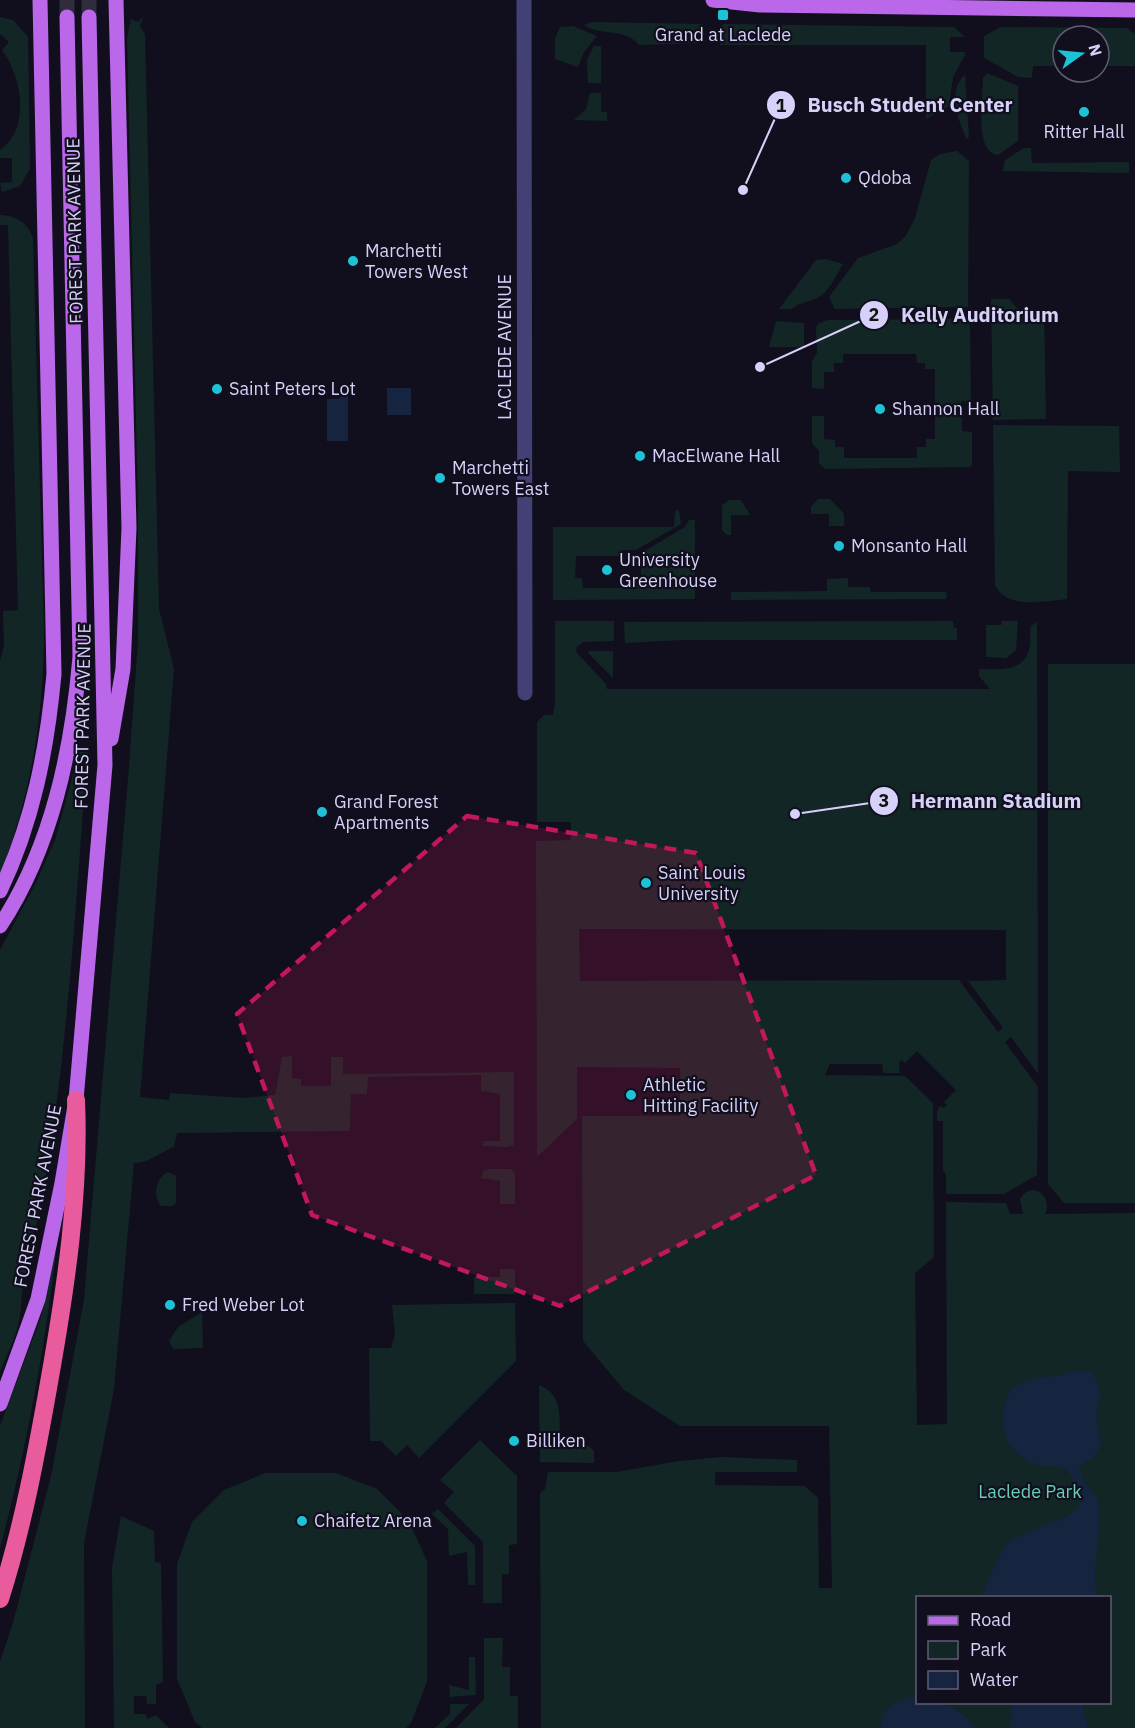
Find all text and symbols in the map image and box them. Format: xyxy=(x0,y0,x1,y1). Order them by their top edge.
marker: Grand at Laclede xyxy=(716,8,730,22)
place label: Grand at Laclede xyxy=(655,23,791,46)
north arrow xyxy=(1051,24,1111,84)
text: N xyxy=(1084,42,1107,58)
callout: Busch Student Center xyxy=(766,86,1025,124)
text: Busch Student Center xyxy=(807,91,1013,118)
text: 1 xyxy=(776,94,787,117)
marker: Ritter Hall xyxy=(1077,105,1091,119)
place label: Ritter Hall xyxy=(1043,120,1125,143)
street label: FOREST PARK AVENUE xyxy=(61,138,88,324)
place label: Qdoba xyxy=(858,166,912,189)
marker: Qdoba xyxy=(839,171,853,185)
place label: Marchetti Towers West xyxy=(365,239,468,283)
marker: Marchetti Towers West xyxy=(346,254,360,268)
street label: LACLEDE AVENUE xyxy=(493,274,516,420)
callout: Kelly Auditorium xyxy=(859,296,1071,334)
text: Kelly Auditorium xyxy=(901,301,1059,328)
text: 2 xyxy=(869,303,879,326)
place label: Saint Peters Lot xyxy=(229,377,356,400)
marker: Saint Peters Lot xyxy=(210,382,224,396)
place label: Shannon Hall xyxy=(892,397,999,420)
marker: Shannon Hall xyxy=(873,402,887,416)
place label: MacElwane Hall xyxy=(652,444,780,467)
marker: MacElwane Hall xyxy=(633,449,647,463)
place label: Marchetti Towers East xyxy=(452,456,549,500)
marker: Marchetti Towers East xyxy=(433,471,447,485)
place label: Monsanto Hall xyxy=(851,534,967,557)
marker: Monsanto Hall xyxy=(832,539,846,553)
place label: University Greenhouse xyxy=(619,548,717,592)
marker: University Greenhouse xyxy=(600,563,614,577)
street label: FOREST PARK AVENUE xyxy=(69,623,96,809)
callout: Hermann Stadium xyxy=(869,782,1094,820)
text: Hermann Stadium xyxy=(911,787,1081,814)
text: 3 xyxy=(879,789,889,812)
place label: Grand Forest Apartments xyxy=(334,790,439,834)
marker: Grand Forest Apartments xyxy=(315,805,329,819)
place label: Saint Louis University xyxy=(658,861,746,905)
marker: Saint Louis University xyxy=(639,876,653,890)
place label: Athletic Hitting Facility xyxy=(643,1073,758,1117)
marker: Athletic Hitting Facility xyxy=(624,1088,638,1102)
street label: FOREST PARK AVENUE xyxy=(8,1103,67,1289)
place label: Fred Weber Lot xyxy=(182,1293,305,1316)
marker: Fred Weber Lot xyxy=(163,1298,177,1312)
place label: Billiken xyxy=(526,1429,586,1452)
marker: Billiken xyxy=(507,1434,521,1448)
park label: Laclede Park xyxy=(978,1480,1082,1503)
place label: Chaifetz Arena xyxy=(314,1509,432,1532)
marker: Chaifetz Arena xyxy=(295,1514,309,1528)
legend xyxy=(916,1596,1111,1704)
text: Road xyxy=(970,1608,1011,1631)
text: Park xyxy=(970,1638,1007,1661)
text: Water xyxy=(970,1668,1019,1691)

